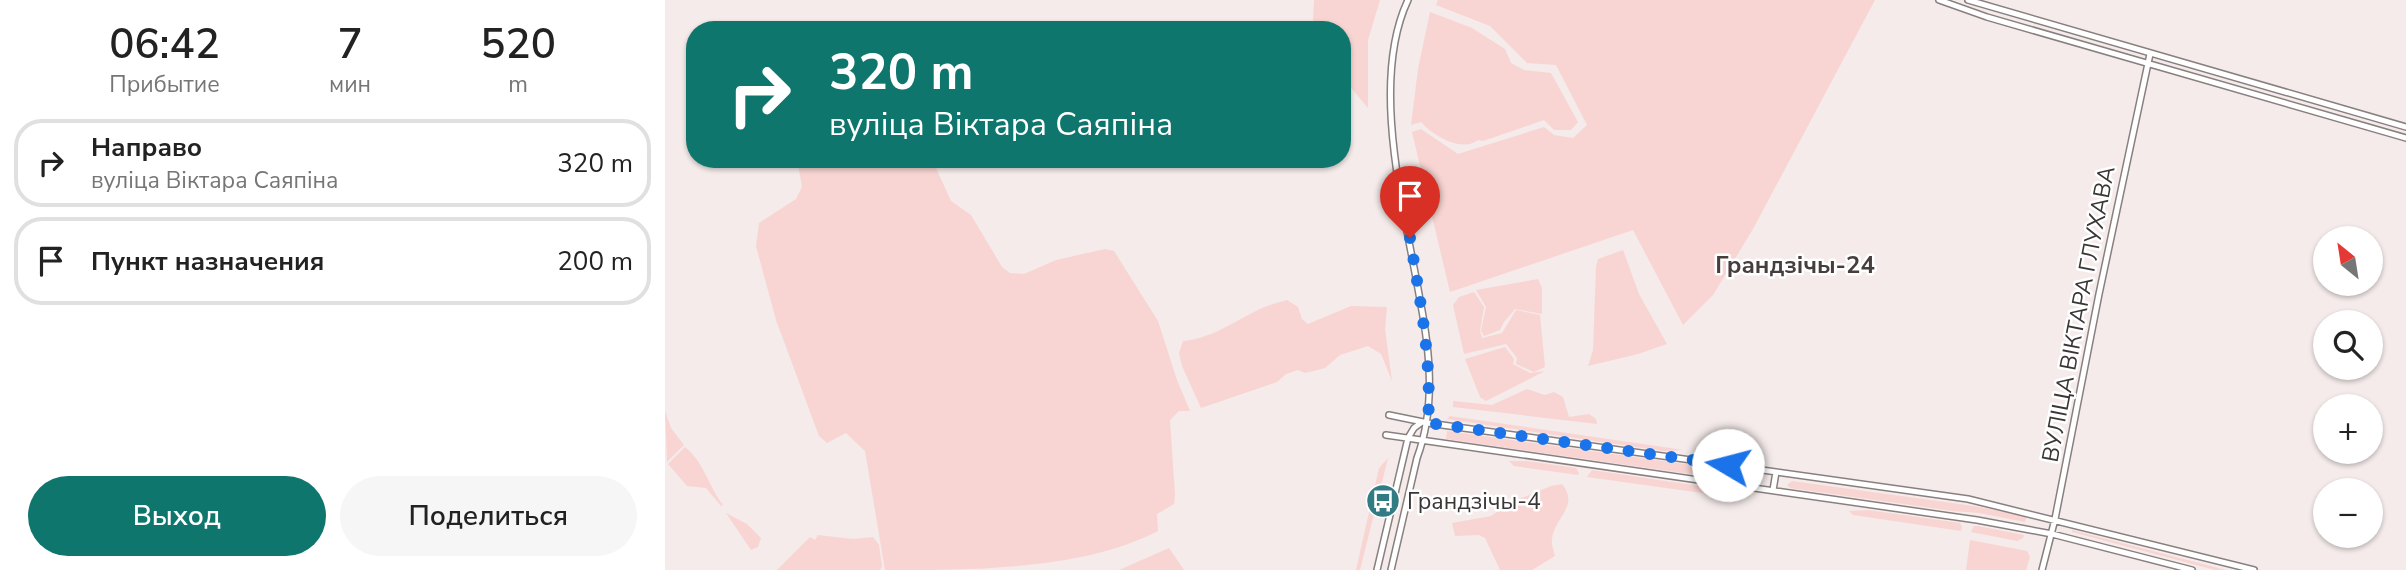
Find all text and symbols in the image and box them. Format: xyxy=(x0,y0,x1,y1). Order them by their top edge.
text: 06:42 xyxy=(109,16,220,73)
text: 7 xyxy=(337,16,363,73)
text: 520 xyxy=(480,16,556,73)
text: 320 m xyxy=(829,39,973,106)
icon: right xyxy=(714,49,805,140)
text: Прибытие xyxy=(109,69,220,100)
text: мин xyxy=(329,69,371,100)
text: m xyxy=(508,69,528,100)
text: вуліца Віктара Саяпіна xyxy=(829,103,1173,146)
text: Направо xyxy=(91,130,202,165)
icon: right xyxy=(32,144,70,182)
text: 320 m xyxy=(557,146,633,181)
street label: ВУЛІЦА ВІКТАРА ГЛУХАВА xyxy=(2035,163,2122,465)
text: вуліца Віктара Саяпіна xyxy=(91,165,338,196)
pin xyxy=(1380,166,1440,238)
icon: arrive xyxy=(1391,177,1429,215)
north arrow xyxy=(2313,226,2383,296)
map controls xyxy=(2313,226,2383,548)
icon: arrive xyxy=(32,242,70,280)
text: Пункт назначения xyxy=(91,244,324,279)
text: 200 m xyxy=(557,244,633,279)
district label: Грандзічы-24 xyxy=(1715,249,1875,281)
button: search xyxy=(2313,310,2383,380)
button: + xyxy=(2313,394,2383,464)
position arrow xyxy=(1691,428,1765,502)
button: Выход xyxy=(28,476,326,556)
button: Поделиться xyxy=(340,476,637,556)
button: − xyxy=(2313,478,2383,548)
bus stop icon: Грандзічы-4 xyxy=(1364,482,1402,520)
place label: Грандзічы-4 xyxy=(1407,486,1541,517)

